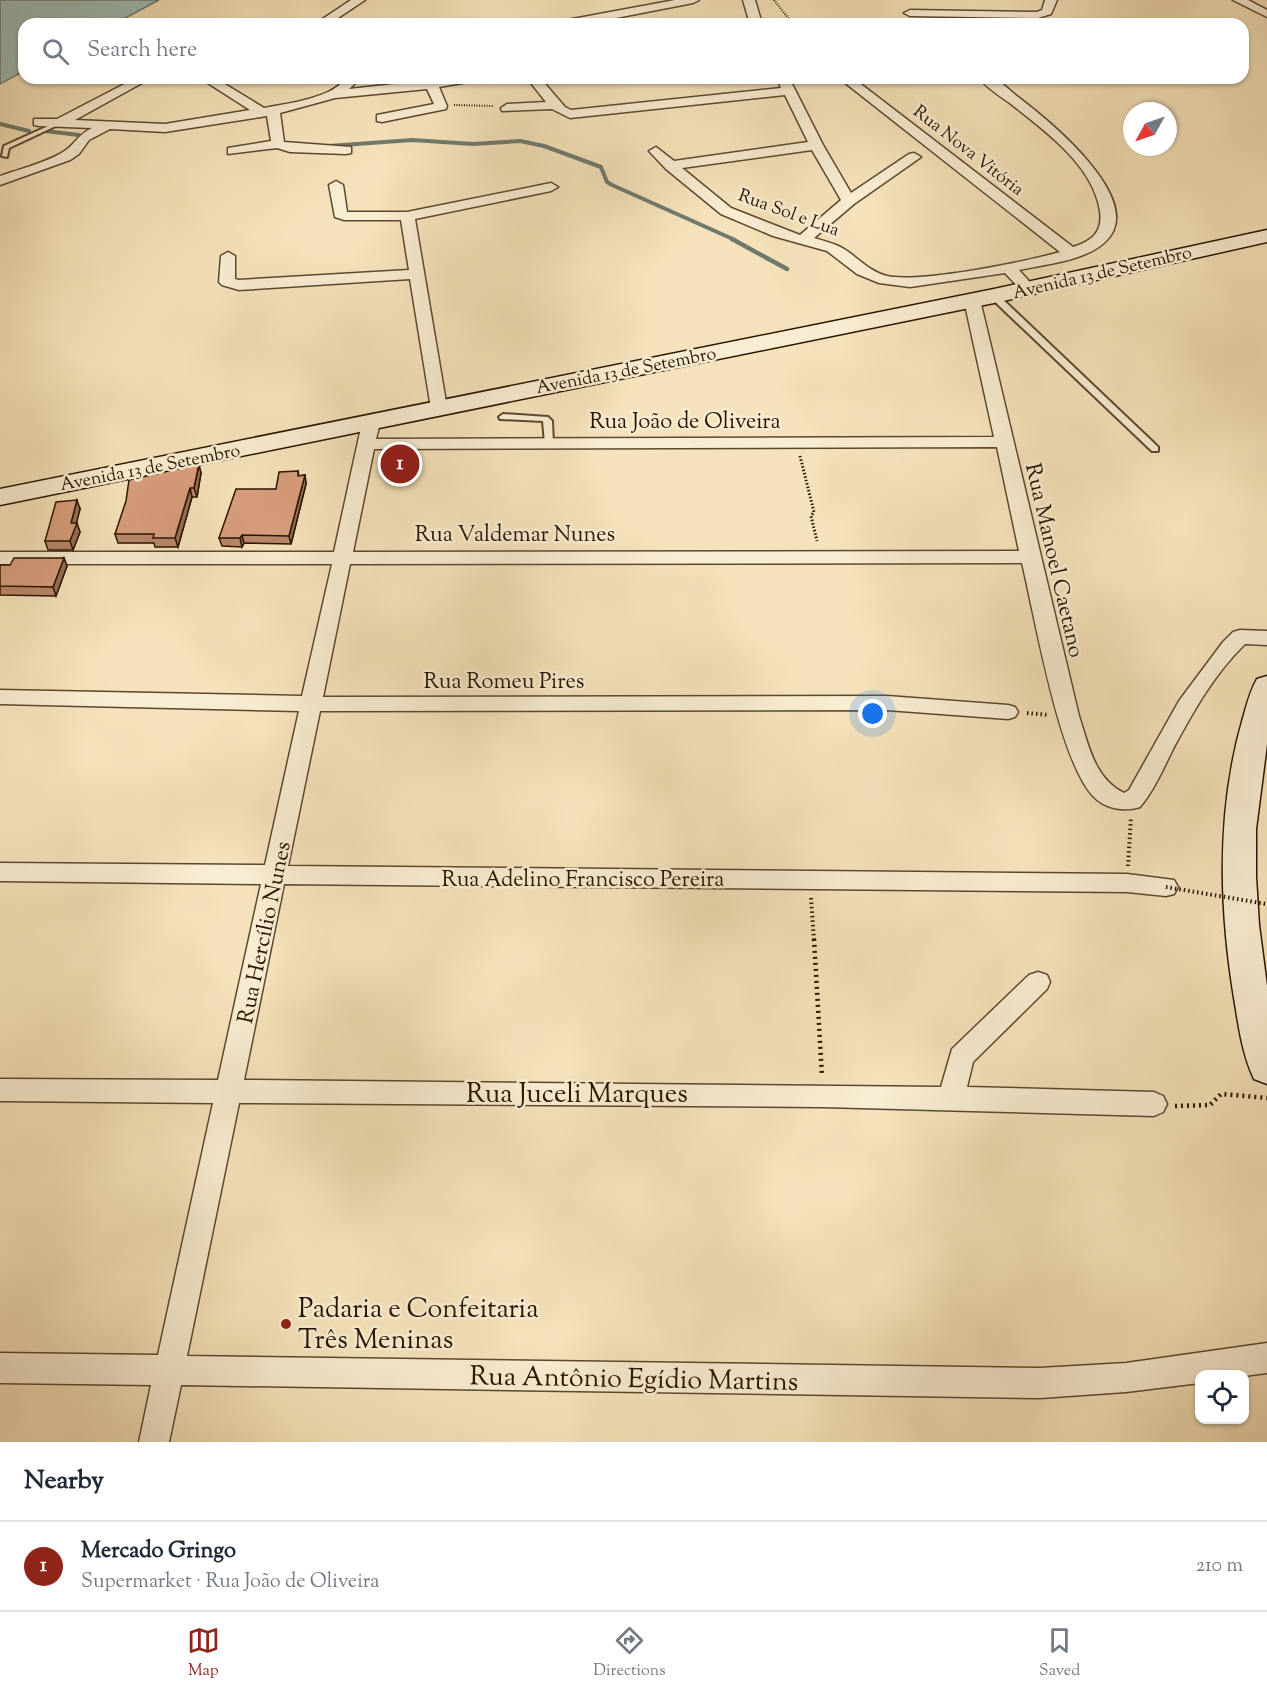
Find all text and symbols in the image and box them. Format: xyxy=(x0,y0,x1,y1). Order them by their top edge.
search box xyxy=(18,18,1249,84)
icon: search xyxy=(39,35,72,68)
text: Search here xyxy=(87,35,197,67)
street label: Rua Nova Vitória xyxy=(907,100,1029,203)
north arrow xyxy=(1123,102,1177,156)
street label: Rua Sol e Lua xyxy=(734,184,843,244)
street label: Avenida 13 de Setembro xyxy=(1010,241,1195,307)
street label: Avenida 13 de Setembro xyxy=(534,342,719,402)
street label: Rua João de Oliveira xyxy=(589,407,781,439)
street label: Avenida 13 de Setembro xyxy=(58,439,243,499)
pin: 1 xyxy=(380,442,420,486)
street label: Rua Manoel Caetano xyxy=(1015,460,1091,661)
street label: Rua Valdemar Nunes xyxy=(415,520,615,552)
street label: Rua Romeu Pires xyxy=(424,667,584,699)
your location xyxy=(858,699,887,728)
street label: Rua Hercílio Nunes xyxy=(231,839,301,1027)
street label: Rua Adelino Francisco Pereira xyxy=(442,865,724,897)
street label: Rua Juceli Marques xyxy=(466,1076,688,1115)
place label: Padaria e Confeitaria Três Meninas xyxy=(298,1291,539,1361)
marker: Padaria e Confeitaria Três Meninas xyxy=(279,1317,293,1331)
street label: Rua Antônio Egídio Martins xyxy=(469,1358,799,1403)
map controls xyxy=(1195,1370,1249,1424)
button: locate xyxy=(1195,1370,1249,1424)
text: Nearby xyxy=(24,1463,104,1500)
text: Mercado Gringo xyxy=(81,1536,236,1568)
text: 1 xyxy=(40,1552,47,1581)
text: 210 m xyxy=(1196,1552,1243,1581)
text: Supermarket · Rua João de Oliveira xyxy=(81,1568,379,1597)
tab: Map xyxy=(187,1624,220,1683)
tab: Directions xyxy=(593,1624,666,1683)
tab: Saved xyxy=(1039,1624,1080,1683)

